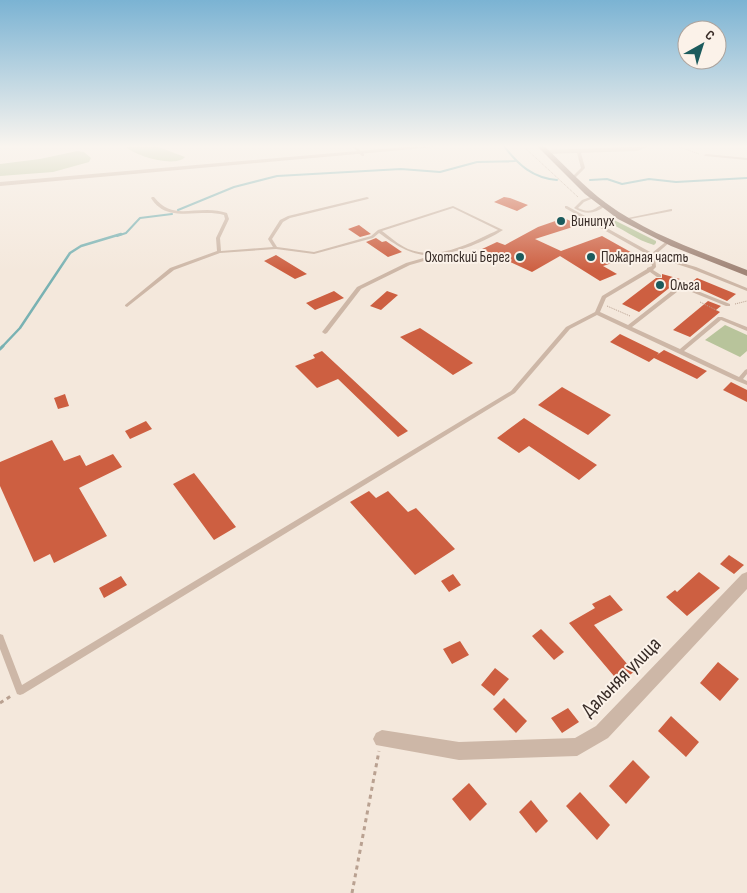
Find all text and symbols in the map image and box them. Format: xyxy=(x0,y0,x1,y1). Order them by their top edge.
north arrow xyxy=(677,20,727,70)
text: С xyxy=(702,26,718,44)
place label: Винипух xyxy=(571,212,615,231)
marker: Винипух xyxy=(555,215,567,227)
place label: Охотский Берег xyxy=(424,248,510,267)
place label: Пожарная часть xyxy=(601,248,688,267)
marker: Охотский Берег xyxy=(514,251,526,263)
marker: Пожарная часть xyxy=(585,251,597,263)
place label: Ольга xyxy=(670,276,700,295)
marker: Ольга xyxy=(654,279,666,291)
street label: Дальняя улица xyxy=(576,632,666,722)

